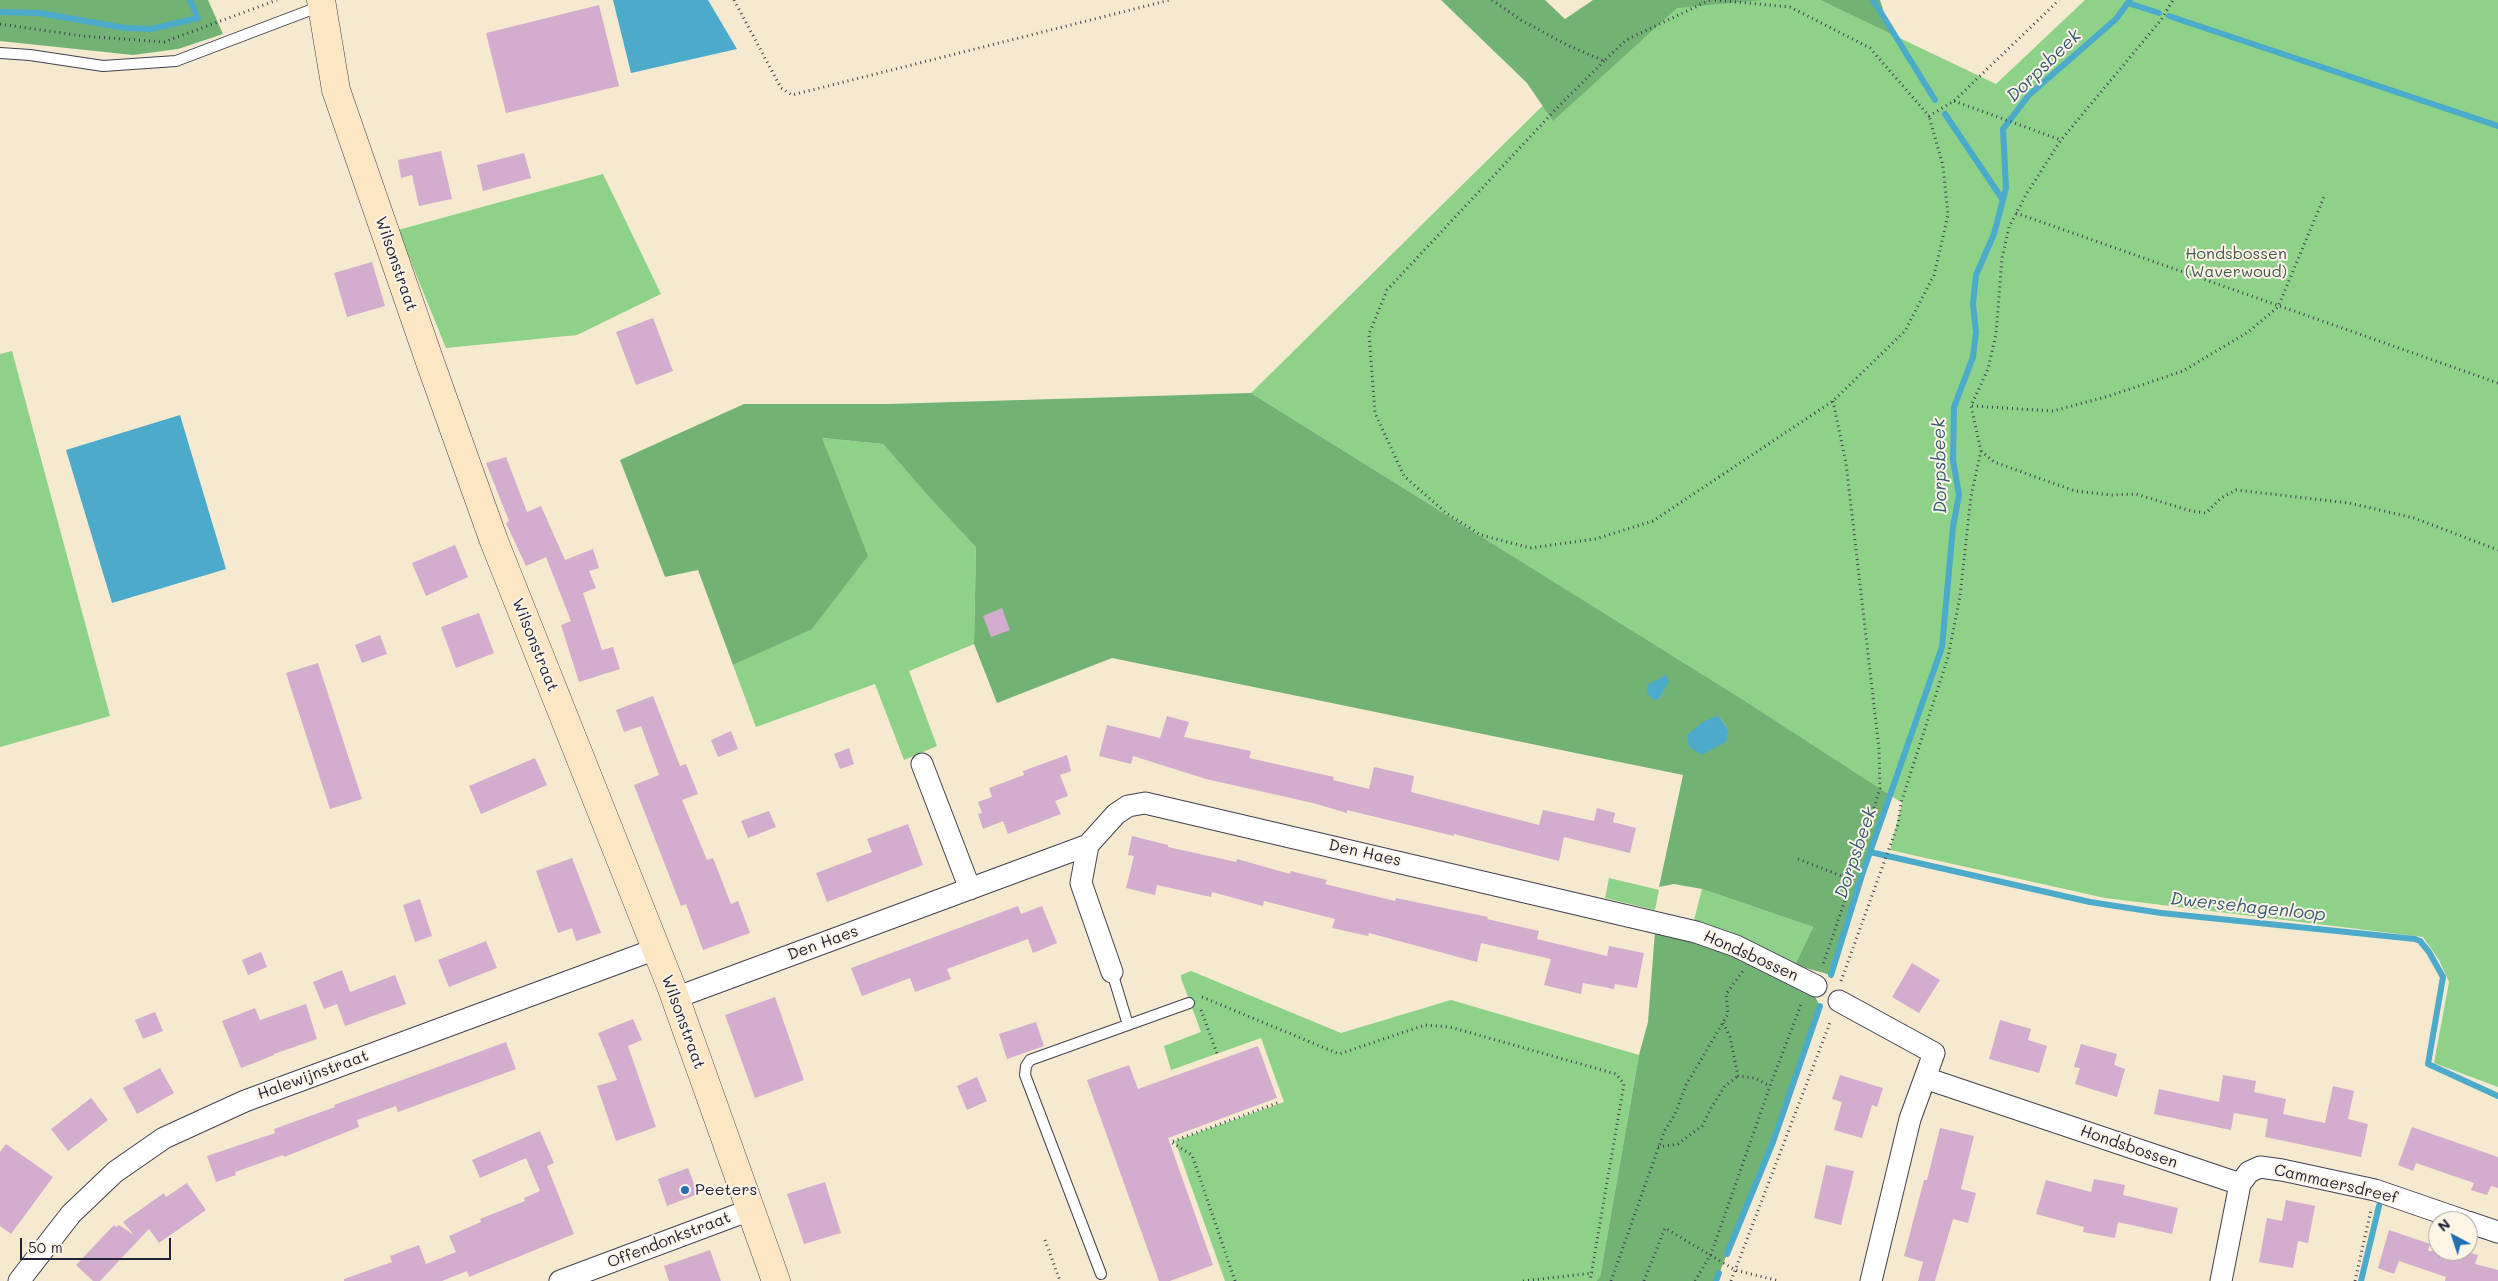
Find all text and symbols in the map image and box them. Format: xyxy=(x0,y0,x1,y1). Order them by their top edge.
water label: Dorpsbeek xyxy=(2002,25,2086,107)
street label: Wilsonstraat xyxy=(371,214,421,314)
park label: Hondsbossen (Waverwoud) xyxy=(2185,244,2287,282)
water label: Dorpsbeek xyxy=(1928,418,1952,514)
street label: Wilsonstraat xyxy=(508,596,562,694)
water label: Dorpsbeek xyxy=(1830,804,1882,902)
street label: Den Haes xyxy=(1327,835,1403,871)
water label: Dwersehagenloop xyxy=(2169,888,2327,926)
street label: Den Haes xyxy=(785,921,861,965)
street label: Hondsbossen xyxy=(1701,927,1801,985)
street label: Wilsonstraat xyxy=(657,972,709,1072)
street label: Halewijnstraat xyxy=(255,1046,371,1104)
street label: Hondsbossen xyxy=(2078,1121,2180,1173)
street label: Cammaersdreef xyxy=(2272,1160,2400,1208)
place label: Peeters xyxy=(695,1180,757,1200)
marker: Peeters xyxy=(679,1184,691,1196)
street label: Offendonkstraat xyxy=(605,1208,733,1272)
north arrow xyxy=(2428,1211,2478,1261)
text: N xyxy=(2433,1214,2454,1236)
scale bar xyxy=(22,1228,174,1260)
text: 50 m xyxy=(28,1237,63,1257)

